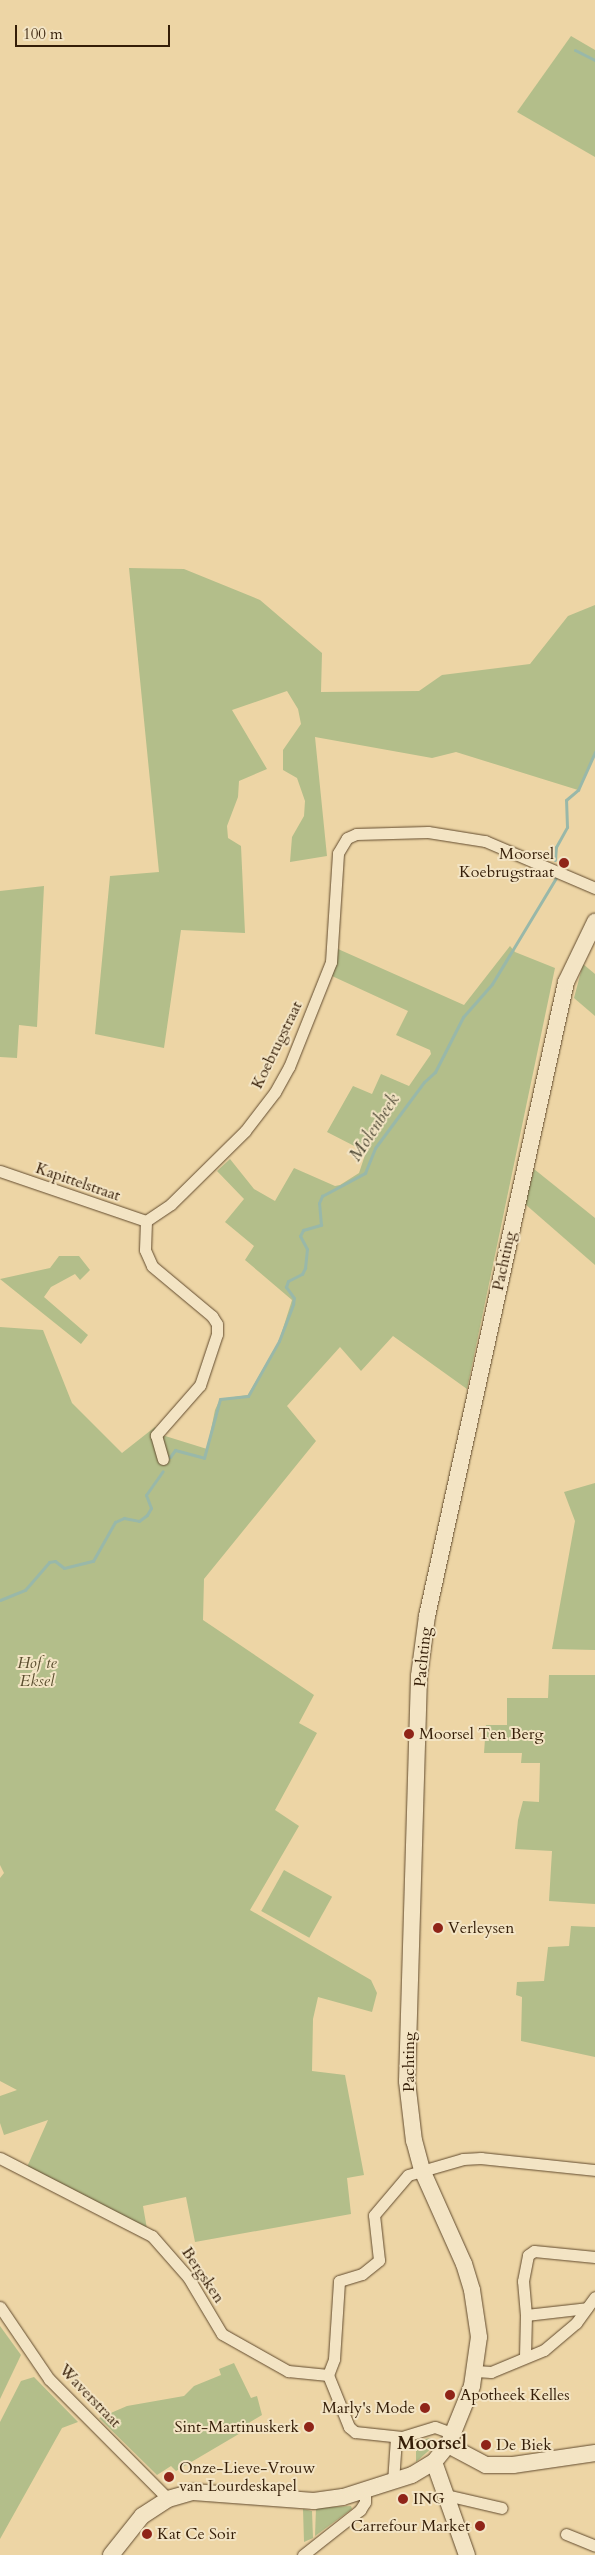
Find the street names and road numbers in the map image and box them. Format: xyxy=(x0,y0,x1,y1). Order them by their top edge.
street label: Koebrugstraat xyxy=(248,998,306,1092)
street label: Kapittelstraat xyxy=(33,1159,123,1205)
street label: Pachting xyxy=(488,1230,520,1292)
street label: Pachting xyxy=(410,1626,436,1688)
street label: Pachting xyxy=(399,2032,419,2092)
street label: Bergsken xyxy=(177,2243,229,2307)
street label: Waverstraat xyxy=(55,2360,125,2432)

